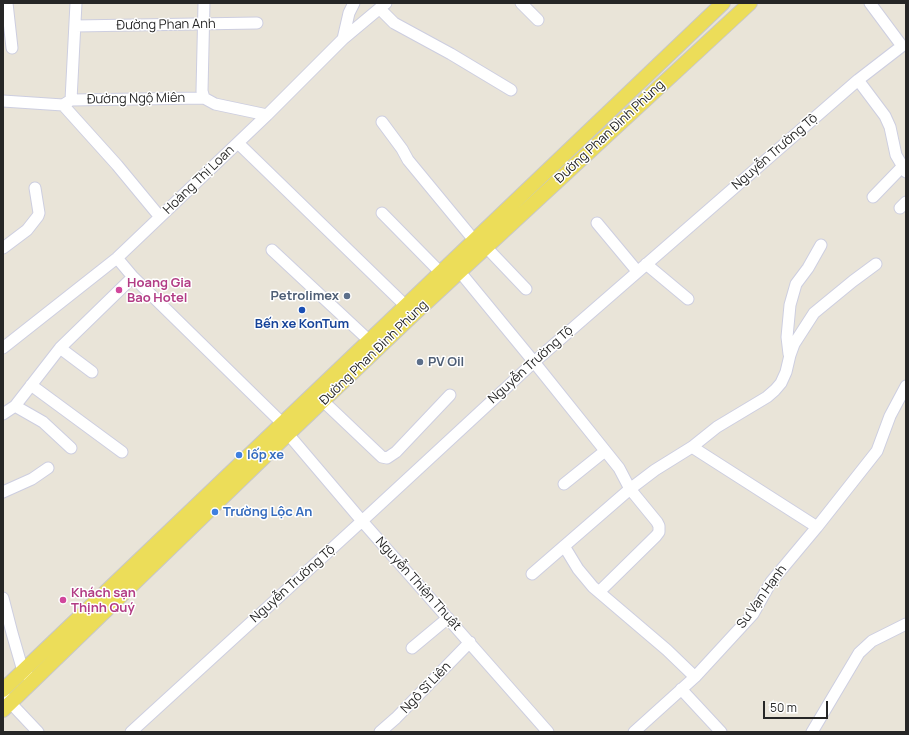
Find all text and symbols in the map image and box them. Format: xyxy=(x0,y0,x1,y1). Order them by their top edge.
street label: Đường Phan Anh xyxy=(116,16,216,34)
street label: Đường Phan Đình Phùng xyxy=(552,77,668,187)
street label: Đường Ngộ Miên xyxy=(87,90,185,108)
street label: Nguyễn Trường Tộ xyxy=(729,111,821,193)
street label: Hoàng Thị Loan xyxy=(160,142,238,218)
place label: Hoang Gia Bao Hotel xyxy=(127,275,191,306)
marker: Hoang Gia Bao Hotel xyxy=(114,285,124,295)
place label: Petrolimex xyxy=(271,288,339,304)
marker: Petrolimex xyxy=(342,291,352,301)
street label: Đường Phan Đình Phùng xyxy=(317,297,431,409)
marker: Bến xe KonTum xyxy=(297,305,307,315)
place label: Bến xe KonTum xyxy=(255,316,349,332)
street label: Nguyễn Trường Tộ xyxy=(485,323,577,407)
place label: PV Oil xyxy=(428,354,464,370)
marker: PV Oil xyxy=(415,357,425,367)
place label: lốp xe xyxy=(247,447,284,463)
marker: lốp xe xyxy=(234,450,244,460)
place label: Trường Lộc An xyxy=(223,504,312,520)
marker: Trường Lộc An xyxy=(210,507,220,517)
street label: Nguyễn Thiện Thuật xyxy=(372,534,464,634)
street label: Nguyễn Trường Tộ xyxy=(247,542,339,626)
street label: Sư Vạn Hạnh xyxy=(734,562,790,632)
place label: Khách sạn Thịnh Quý xyxy=(71,585,136,616)
marker: Khách sạn Thịnh Quý xyxy=(58,595,68,605)
street label: Ngô Sĩ Liên xyxy=(398,659,454,717)
scale bar xyxy=(765,693,830,719)
text: 50 m xyxy=(770,699,797,716)

